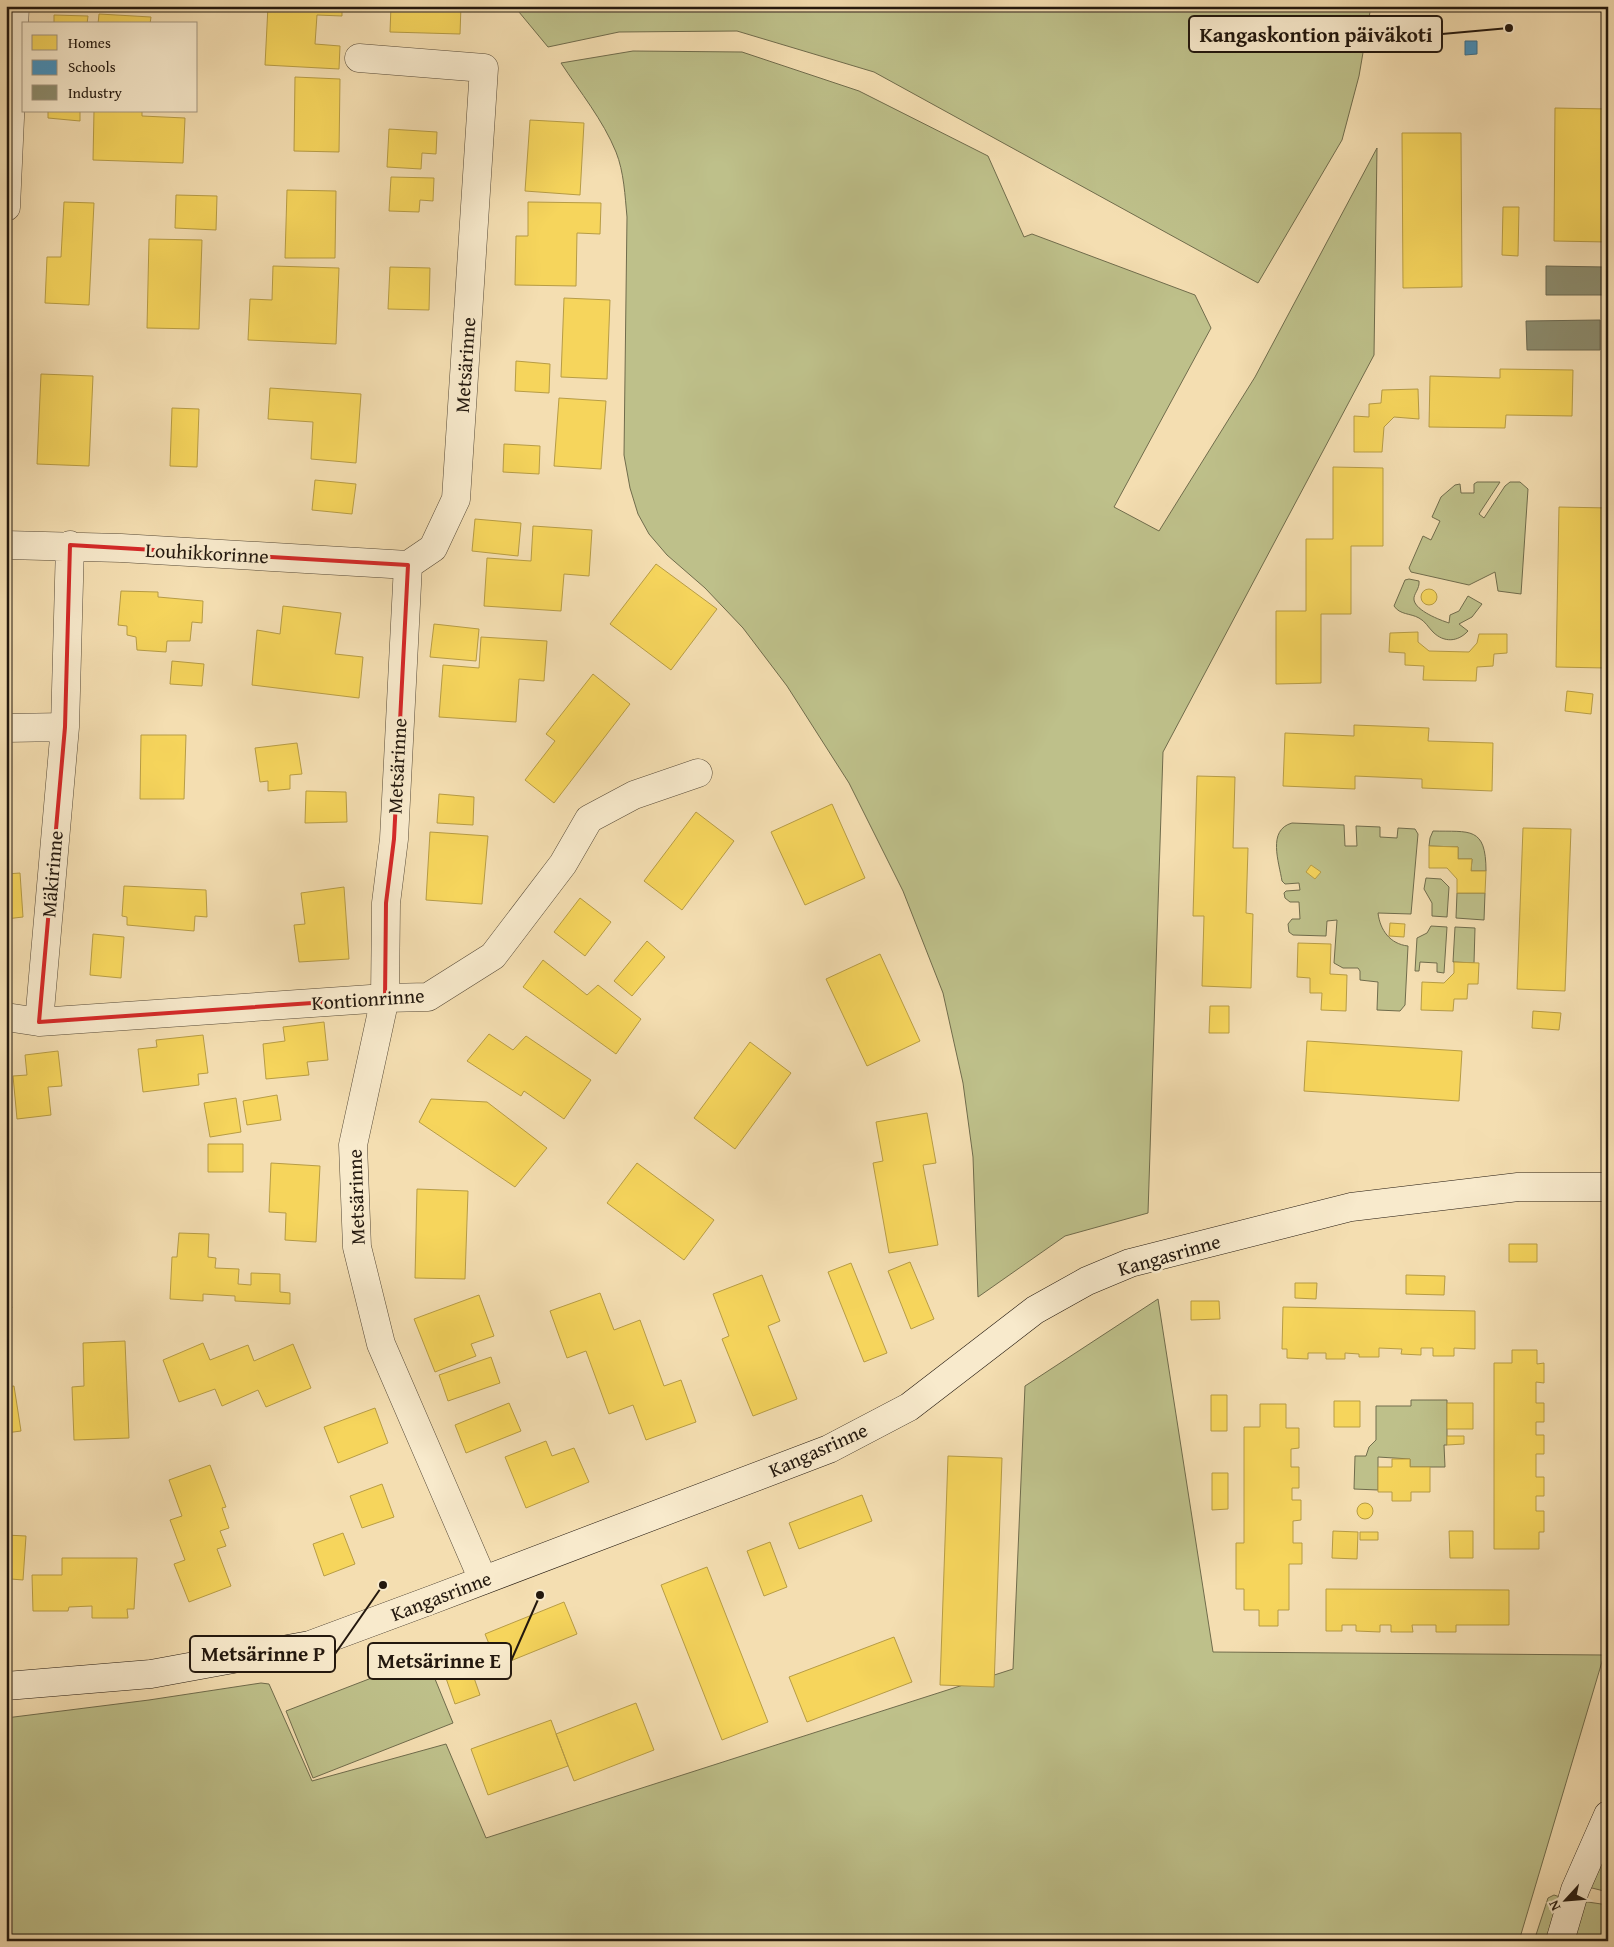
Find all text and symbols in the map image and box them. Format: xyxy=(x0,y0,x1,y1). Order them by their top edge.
callout: Kangaskontion päiväkoti xyxy=(1189,16,1442,52)
text: Kangaskontion päiväkoti xyxy=(1200,19,1433,50)
legend xyxy=(22,22,198,112)
text: Homes xyxy=(68,32,111,53)
text: Schools xyxy=(68,56,116,77)
text: Industry xyxy=(68,82,123,103)
street label: Metsärinne xyxy=(447,316,482,414)
street label: Louhikkorinne xyxy=(145,535,269,570)
street label: Metsärinne xyxy=(380,717,413,815)
street label: Mäkirinne xyxy=(33,829,70,919)
street label: Kontionrinne xyxy=(311,980,425,1017)
street label: Metsärinne xyxy=(339,1149,372,1245)
street label: Kangasrinne xyxy=(1114,1226,1224,1283)
street label: Kangasrinne xyxy=(764,1415,872,1484)
street label: Kangasrinne xyxy=(386,1563,495,1628)
callout: Metsärinne P xyxy=(190,1636,335,1672)
text: Metsärinne P xyxy=(201,1638,325,1669)
callout: Metsärinne E xyxy=(368,1643,511,1679)
text: Metsärinne E xyxy=(377,1645,501,1676)
north arrow xyxy=(1542,1874,1592,1924)
text: N xyxy=(1543,1897,1565,1914)

